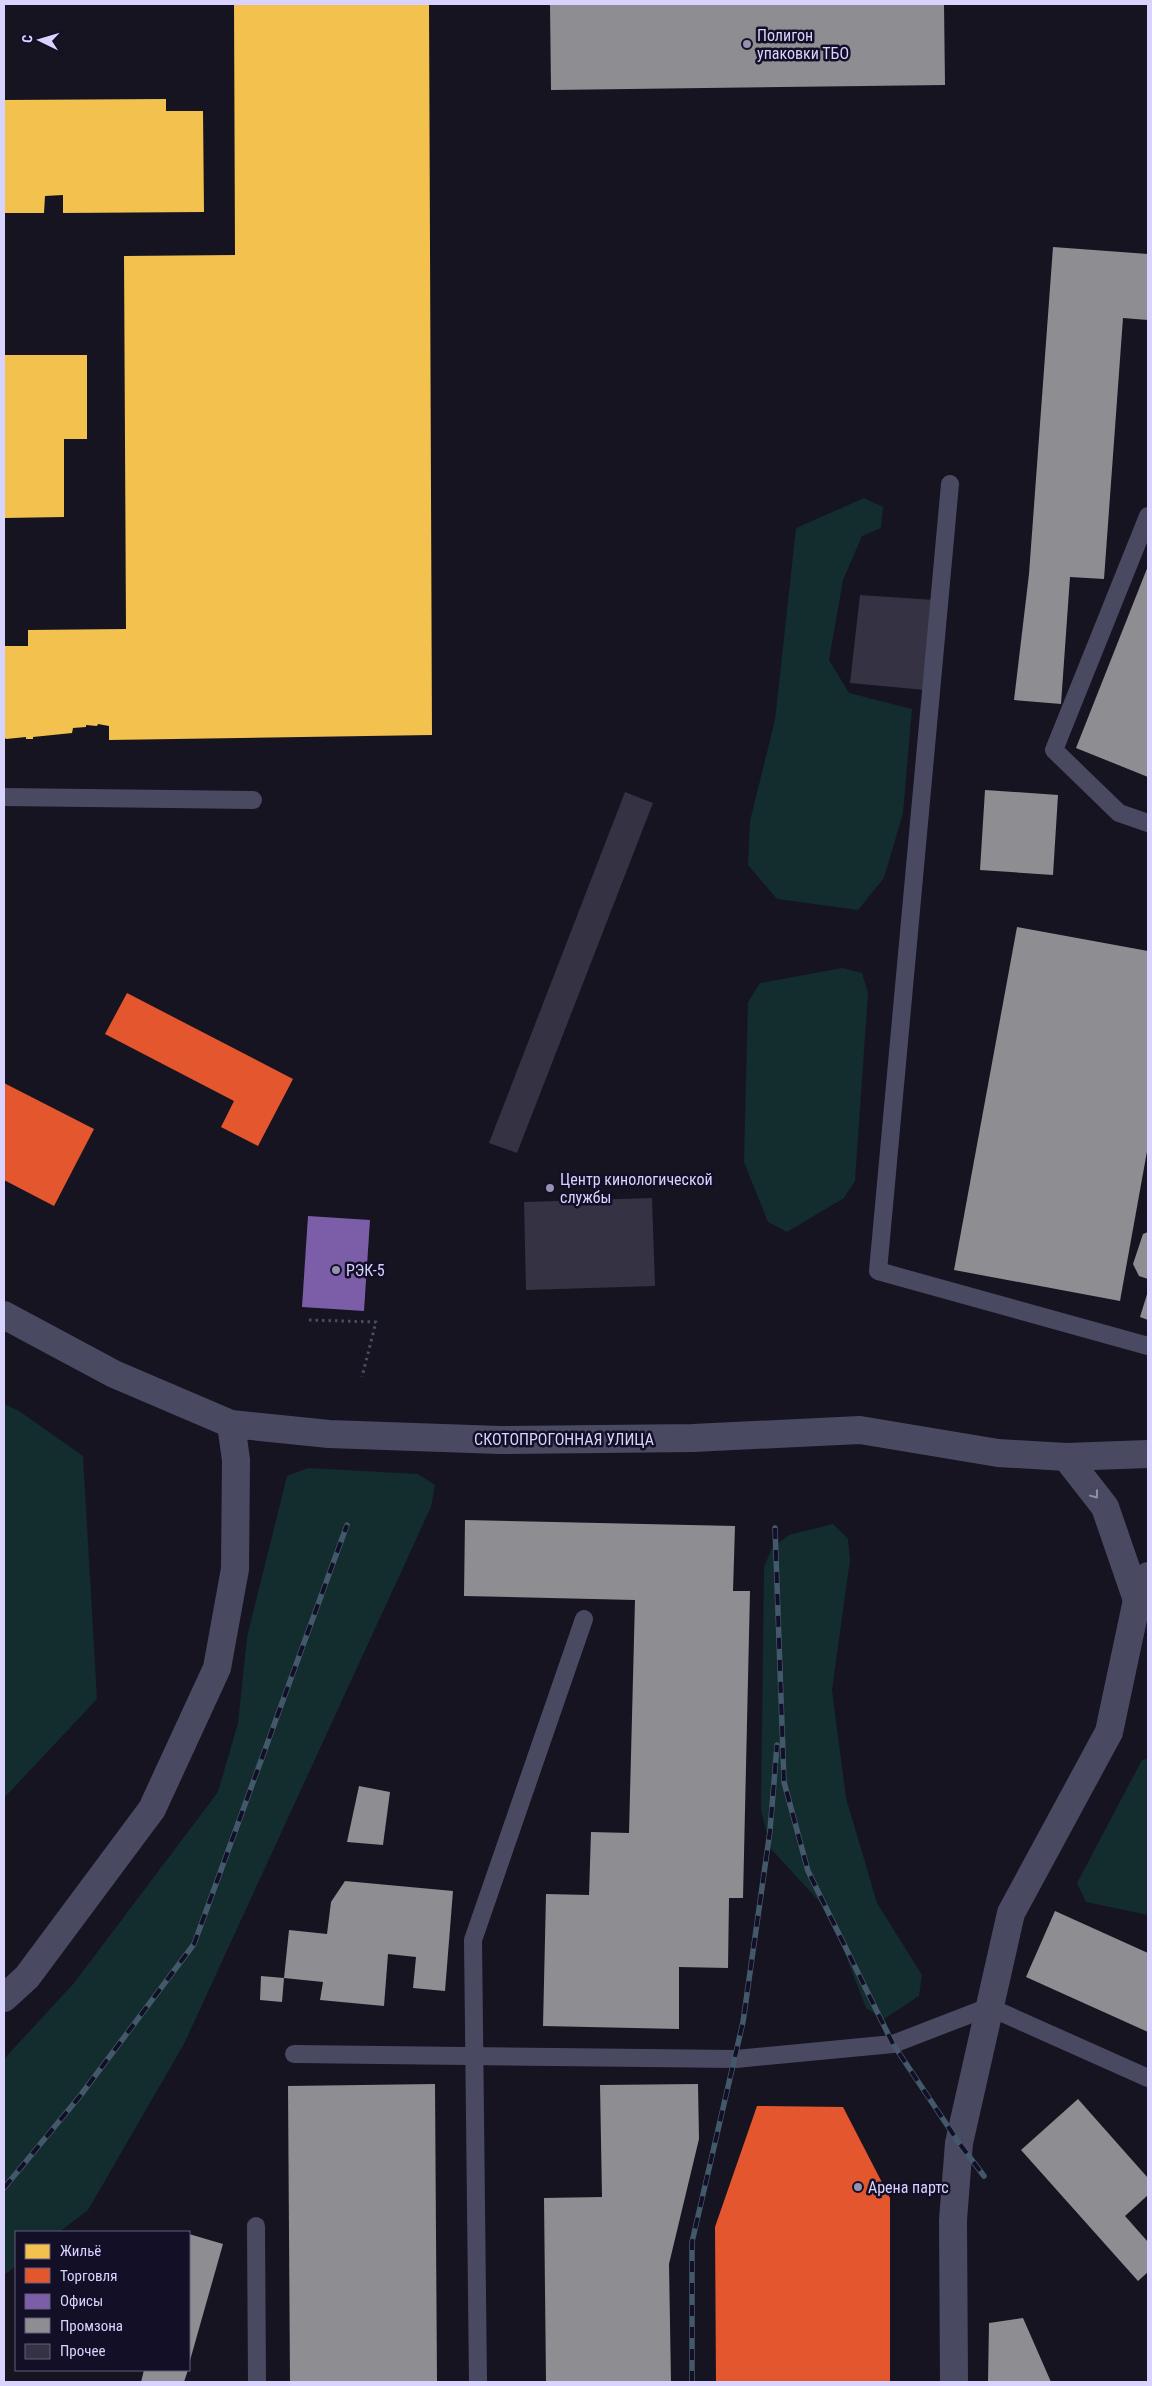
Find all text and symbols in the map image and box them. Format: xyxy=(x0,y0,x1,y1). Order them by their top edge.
north arrow xyxy=(15,15,65,65)
place label: Полигон упаковки ТБО xyxy=(757,26,849,63)
text: С xyxy=(19,34,35,44)
marker: Полигон упаковки ТБО xyxy=(741,38,753,50)
place label: Центр кинологической службы xyxy=(560,1170,713,1207)
marker: Центр кинологической службы xyxy=(544,1182,556,1194)
place label: РЭК-5 xyxy=(346,1261,385,1280)
marker: РЭК-5 xyxy=(330,1264,342,1276)
street label: СКОТОПРОГОННАЯ УЛИЦА xyxy=(474,1430,654,1449)
one-way arrow xyxy=(1090,1489,1098,1498)
place label: Арена партс xyxy=(868,2178,949,2197)
marker: Арена партс xyxy=(852,2181,864,2193)
legend xyxy=(15,2231,190,2371)
text: Жильё xyxy=(60,2242,101,2260)
text: Торговля xyxy=(60,2267,117,2285)
text: Офисы xyxy=(60,2292,103,2310)
text: Промзона xyxy=(60,2317,123,2335)
text: Прочее xyxy=(60,2342,106,2360)

